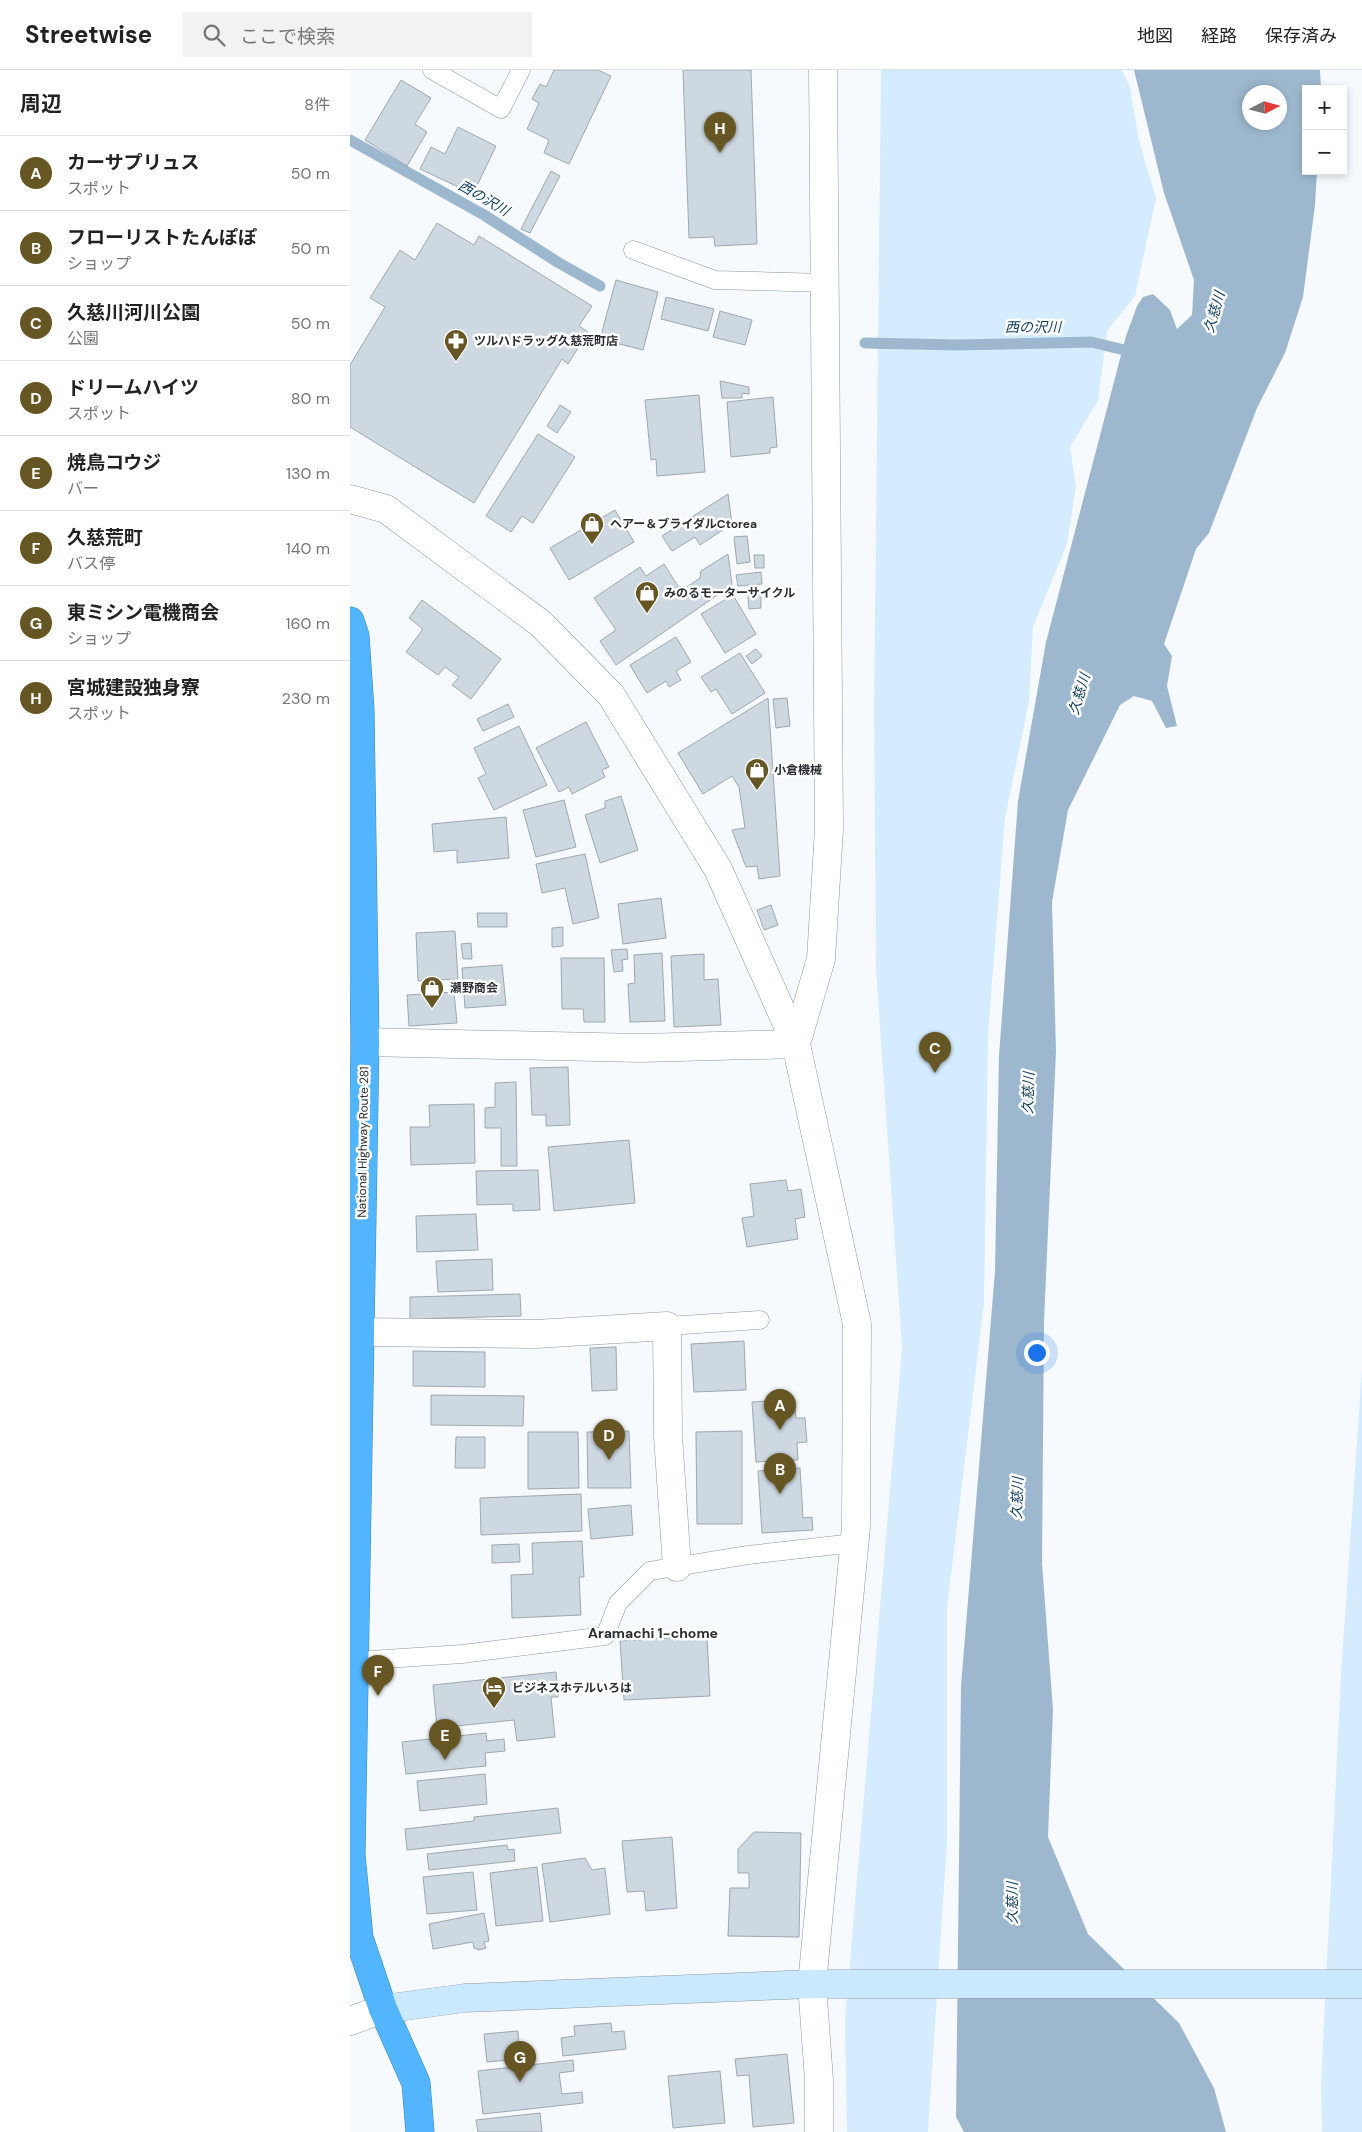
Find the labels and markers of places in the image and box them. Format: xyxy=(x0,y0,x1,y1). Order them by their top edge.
pin: H xyxy=(704,112,736,153)
pharmacy icon: ツルハドラッグ久慈荒町店 xyxy=(443,328,469,362)
place label: ツルハドラッグ久慈荒町店 xyxy=(474,333,618,349)
shop icon: ヘアー＆ブライダルCtorea xyxy=(579,511,605,545)
place label: ヘアー＆ブライダルCtorea xyxy=(610,516,757,532)
shop icon: みのるモーターサイクル xyxy=(634,580,660,614)
place label: みのるモーターサイクル xyxy=(664,585,795,601)
shop icon: 小倉機械 xyxy=(744,757,770,791)
place label: 小倉機械 xyxy=(774,762,822,778)
shop icon: 瀬野商会 xyxy=(419,975,445,1009)
place label: 瀬野商会 xyxy=(450,980,498,996)
pin: C xyxy=(919,1032,951,1073)
pin: A xyxy=(764,1389,796,1430)
pin: D xyxy=(593,1419,625,1460)
pin: B xyxy=(764,1453,796,1494)
pin: F xyxy=(362,1655,394,1696)
hotel icon: ビジネスホテルいろは xyxy=(481,1675,507,1709)
place label: ビジネスホテルいろは xyxy=(512,1680,632,1696)
pin: E xyxy=(429,1719,461,1760)
pin: G xyxy=(504,2041,536,2082)

